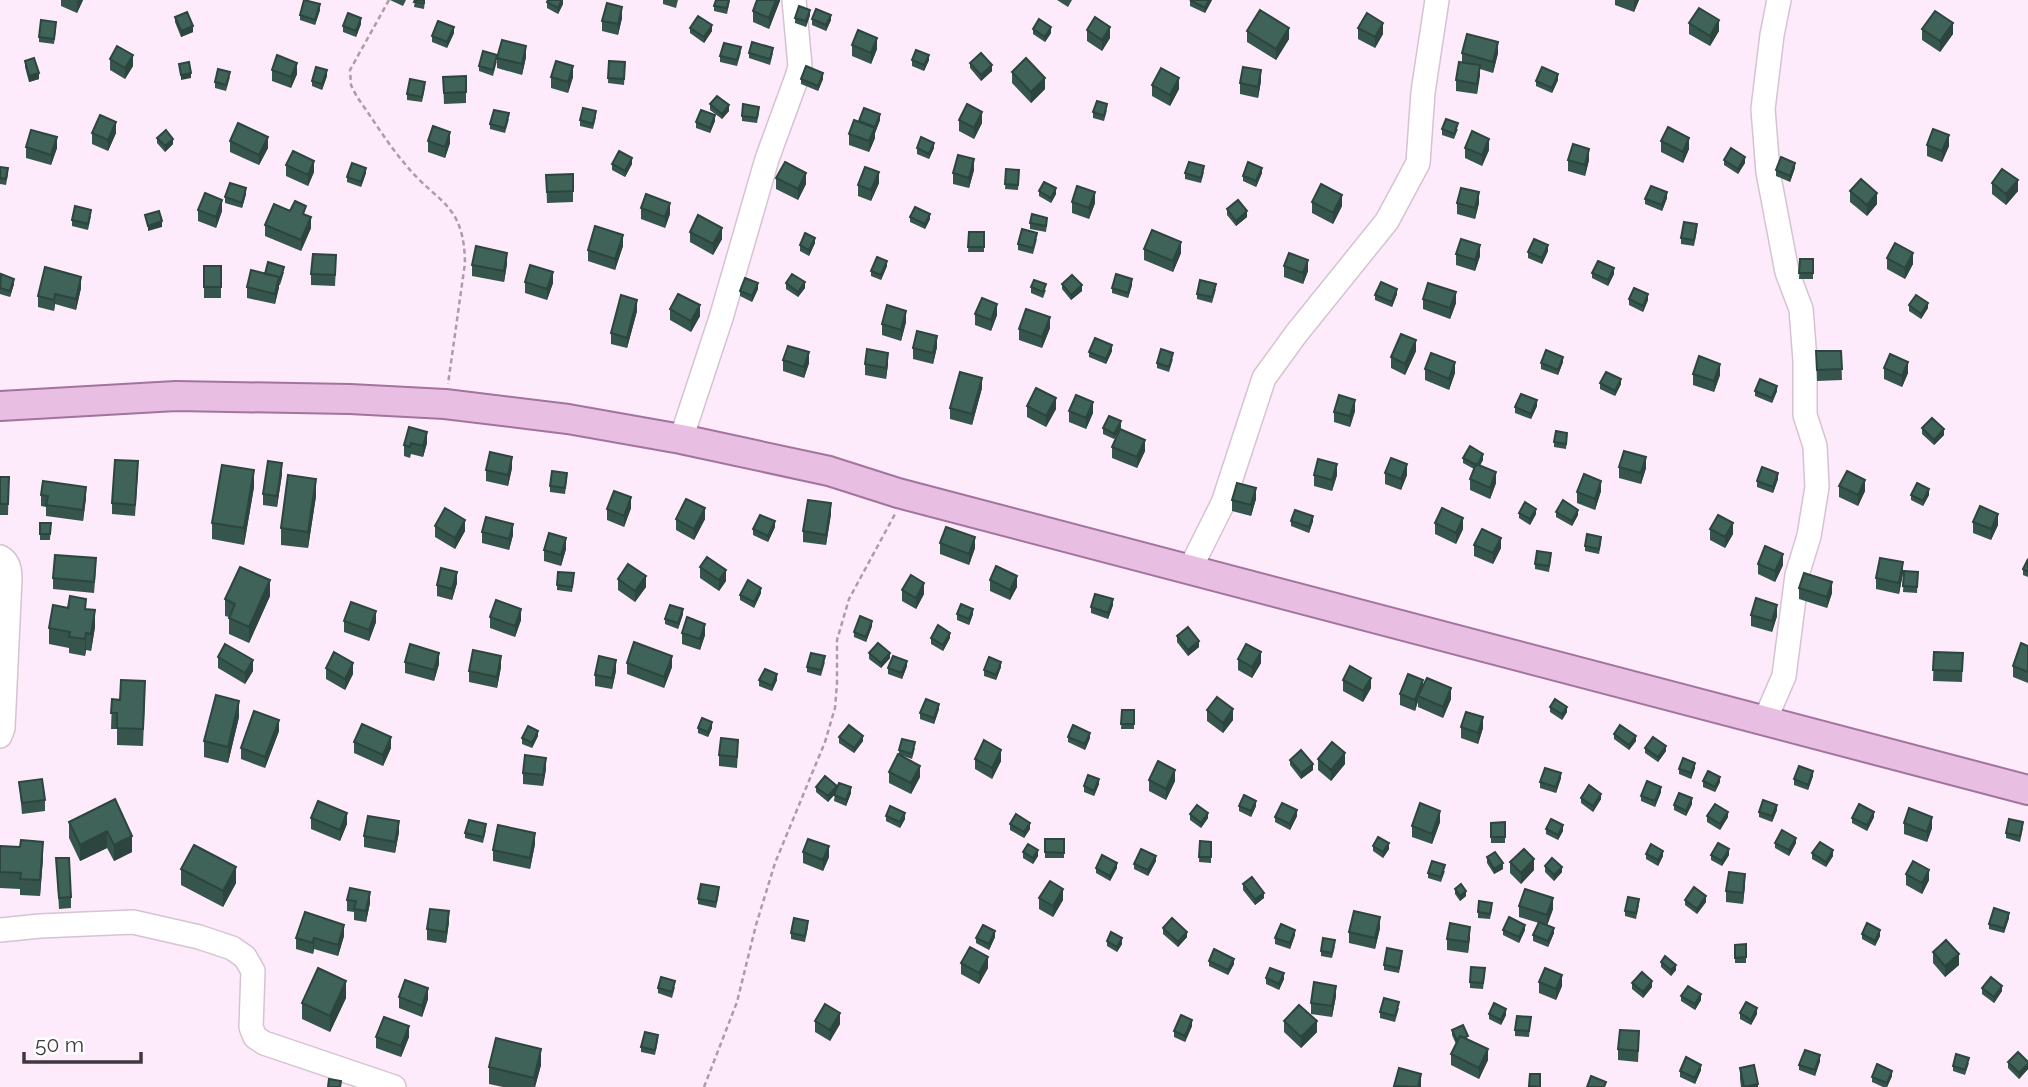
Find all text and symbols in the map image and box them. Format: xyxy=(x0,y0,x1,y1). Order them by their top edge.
scale bar xyxy=(24,1020,142,1064)
text: 50 m xyxy=(35,1032,84,1057)

